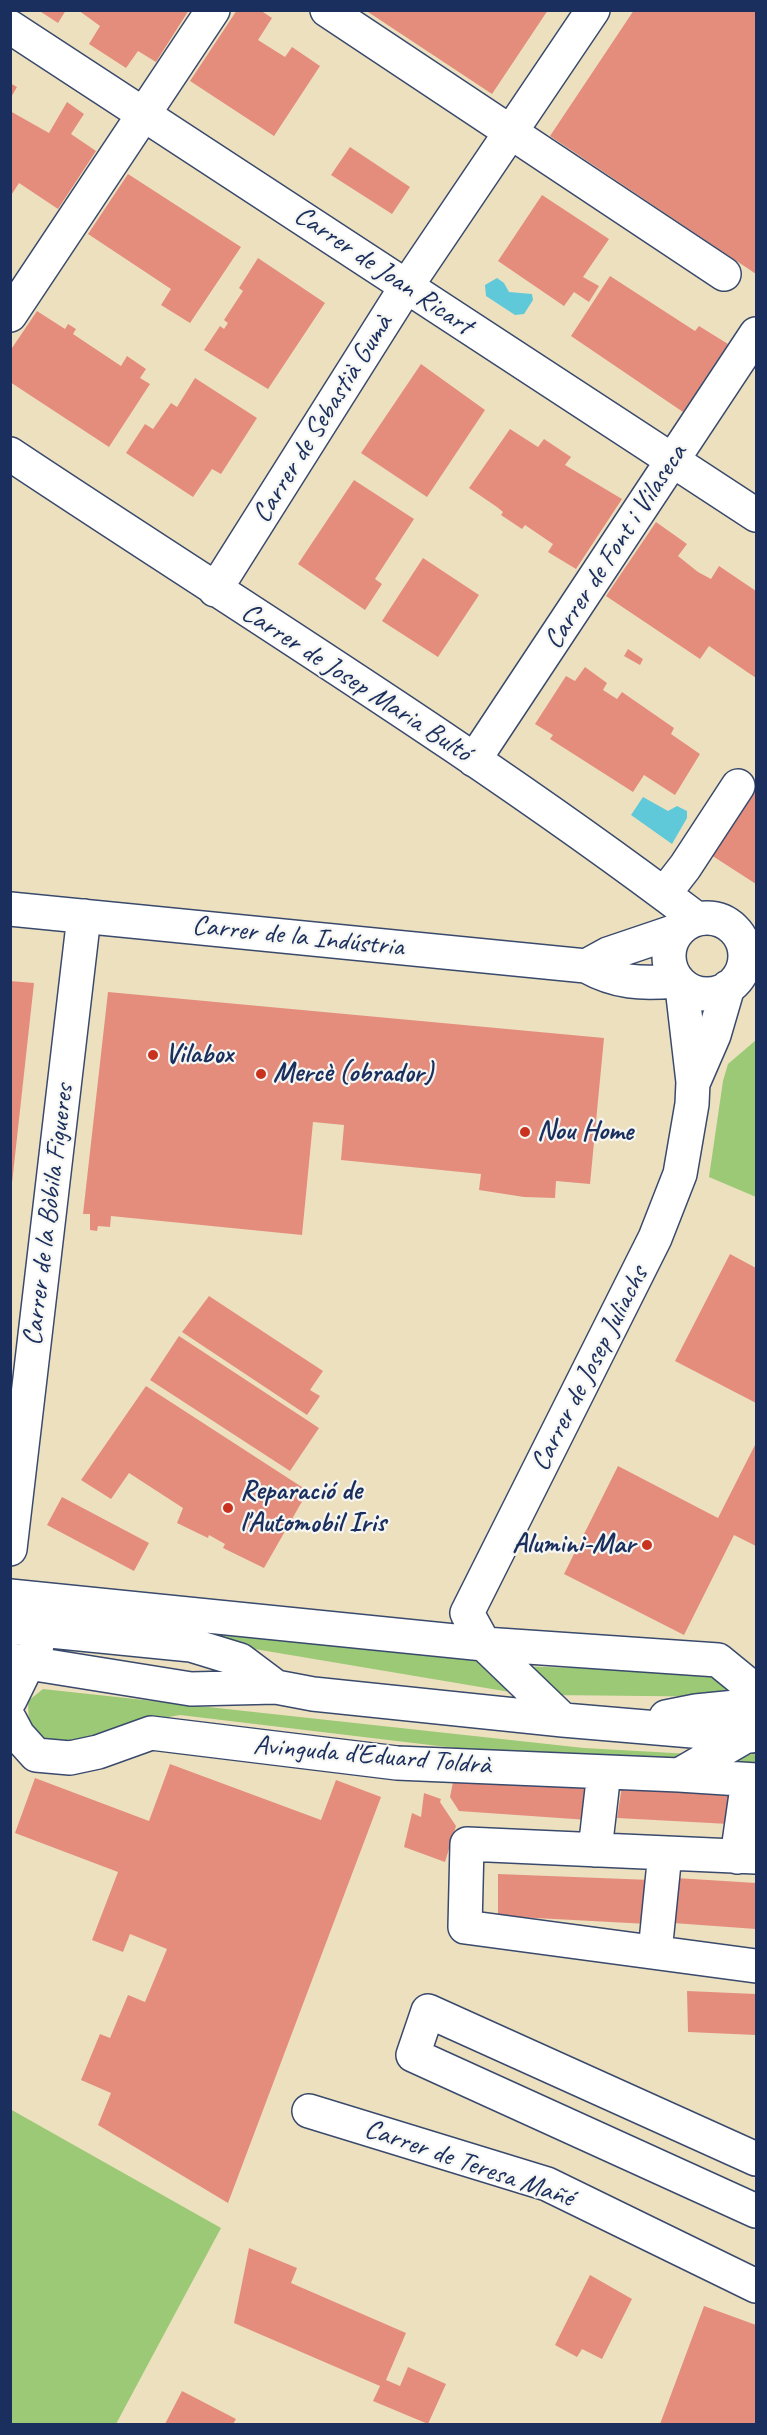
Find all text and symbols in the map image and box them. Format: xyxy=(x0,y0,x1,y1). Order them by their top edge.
street label: Carrer de Joan Ricart xyxy=(287,199,479,343)
street label: Carrer de Sebastià Gumà xyxy=(245,309,401,529)
street label: Carrer de Font i Vilaseca xyxy=(537,438,695,656)
street label: Carrer de Josep Maria Bultó xyxy=(235,596,477,770)
street label: Carrer de la Indústria xyxy=(191,909,405,965)
place label: Vilabox xyxy=(165,1038,233,1072)
marker: Vilabox xyxy=(146,1048,160,1062)
place label: Mercè (obrador) xyxy=(273,1057,433,1091)
marker: Mercè (obrador) xyxy=(254,1067,268,1081)
street label: Carrer de la Bòbila Figueres xyxy=(16,1082,82,1348)
place label: Nou Home xyxy=(537,1115,633,1149)
marker: Nou Home xyxy=(518,1125,532,1139)
street label: Carrer de Josep Juliachs xyxy=(524,1261,656,1477)
place label: Reparació de l'Automobil Iris xyxy=(240,1475,386,1541)
marker: Reparació de l'Automobil Iris xyxy=(221,1501,235,1515)
place label: Alumini-Mar xyxy=(512,1528,635,1562)
marker: Alumini-Mar xyxy=(640,1538,654,1552)
street label: Avinguda d'Eduard Toldrà xyxy=(252,1729,492,1783)
street label: Carrer de Teresa Mañé xyxy=(360,2112,578,2216)

